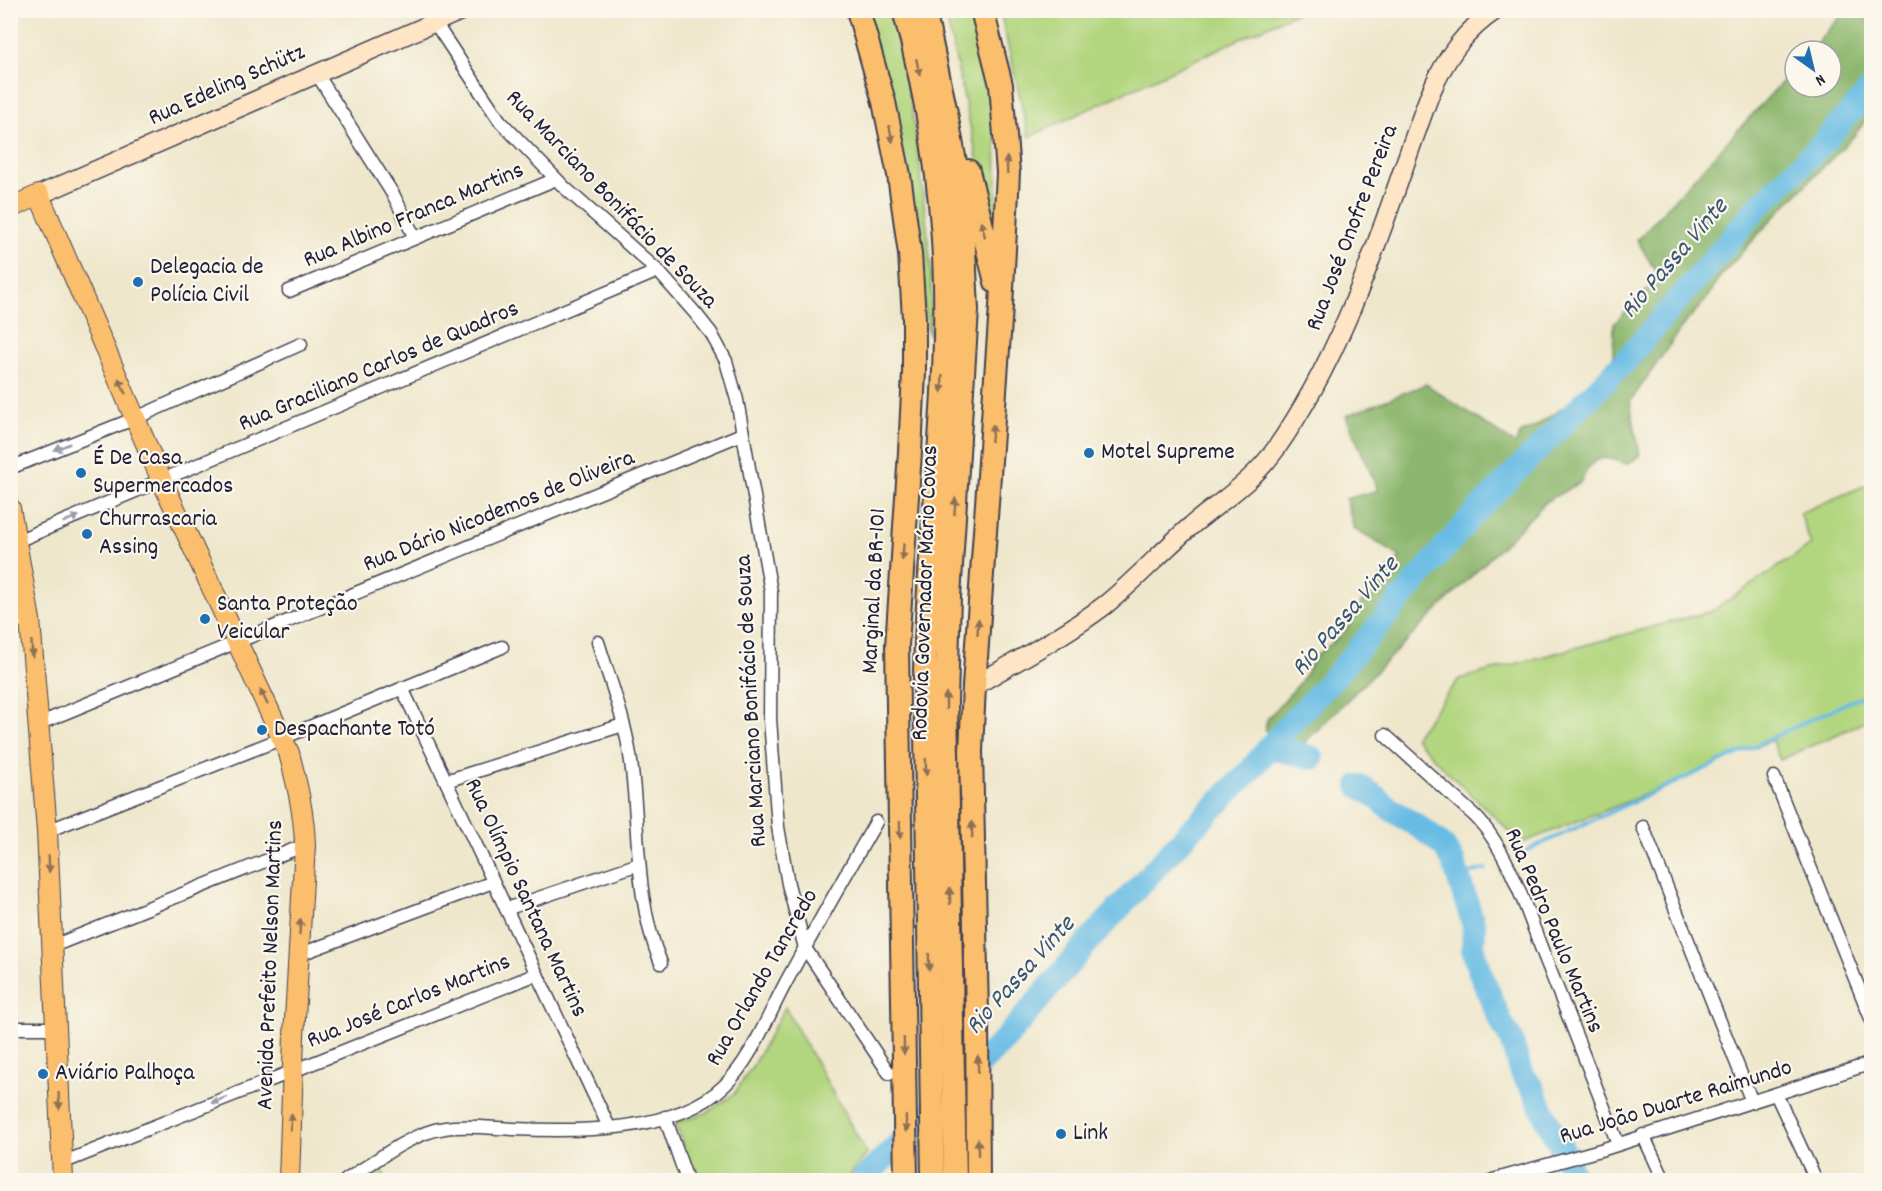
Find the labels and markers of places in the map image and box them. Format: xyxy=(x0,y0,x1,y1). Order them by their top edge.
place label: Delegacia de Polícia Civil xyxy=(150,251,264,313)
marker: Delegacia de Polícia Civil xyxy=(131,275,145,289)
place label: Motel Supreme xyxy=(1101,436,1235,470)
place label: É De Casa Supermercados xyxy=(93,442,233,504)
marker: Motel Supreme xyxy=(1082,446,1096,460)
marker: É De Casa Supermercados xyxy=(74,466,88,480)
place label: Churrascaria Assing xyxy=(99,503,218,565)
marker: Churrascaria Assing xyxy=(80,527,94,541)
place label: Santa Proteção Veicular xyxy=(217,588,358,650)
marker: Santa Proteção Veicular xyxy=(198,612,212,626)
place label: Despachante Totó xyxy=(274,713,435,747)
marker: Despachante Totó xyxy=(255,723,269,737)
place label: Aviário Palhoça xyxy=(55,1057,195,1091)
marker: Aviário Palhoça xyxy=(36,1067,50,1081)
place label: Link xyxy=(1073,1117,1108,1151)
marker: Link xyxy=(1054,1127,1068,1141)

